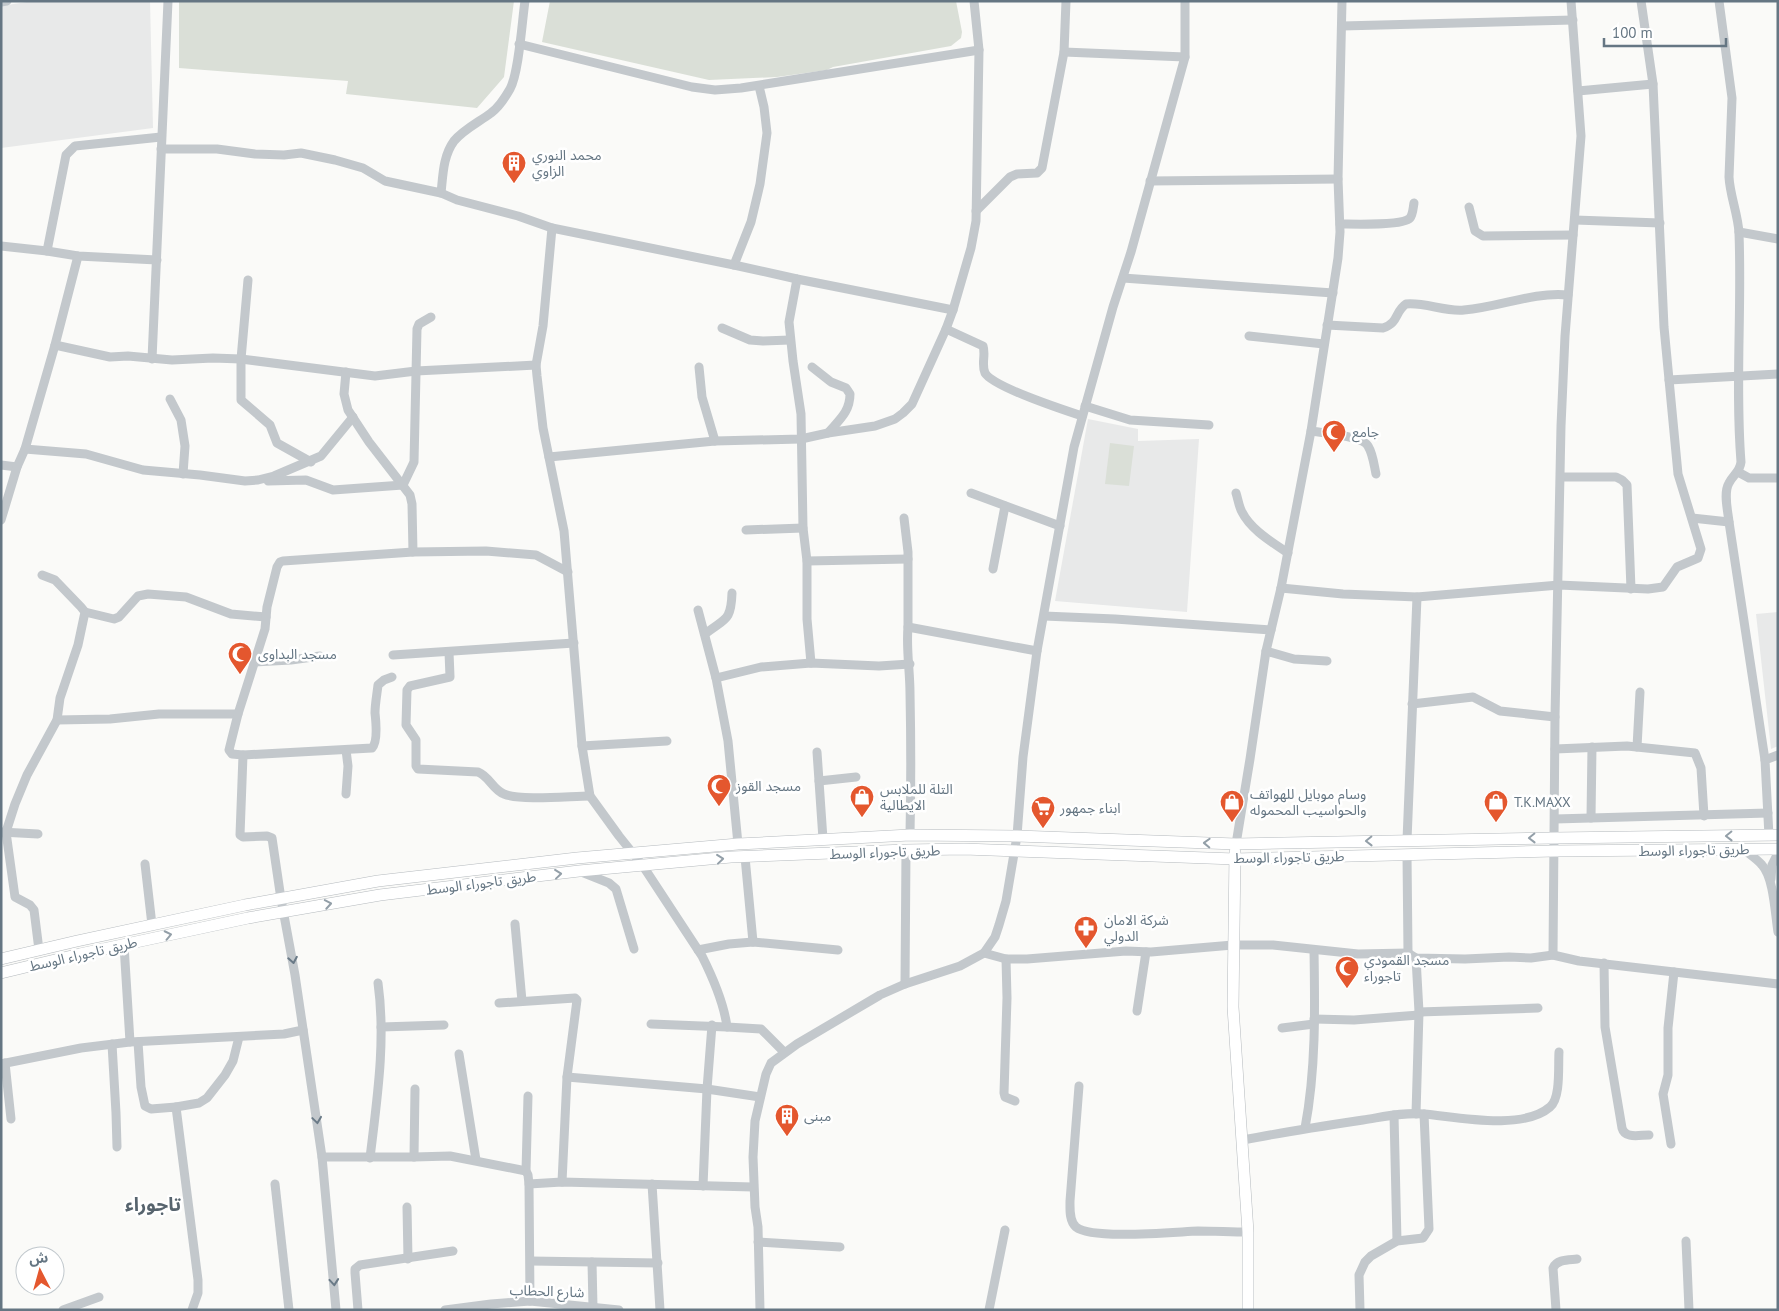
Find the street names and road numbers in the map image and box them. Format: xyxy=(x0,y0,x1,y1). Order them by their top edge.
street label: طريق تاجوراء الوسط xyxy=(1638,840,1750,861)
street label: طريق تاجوراء الوسط xyxy=(829,841,941,864)
street label: طريق تاجوراء الوسط xyxy=(1233,847,1345,868)
street label: طريق تاجوراء الوسط xyxy=(425,867,537,900)
street label: طريق تاجوراء الوسط xyxy=(27,933,139,976)
street label: شارع الحطاب xyxy=(509,1281,585,1303)

